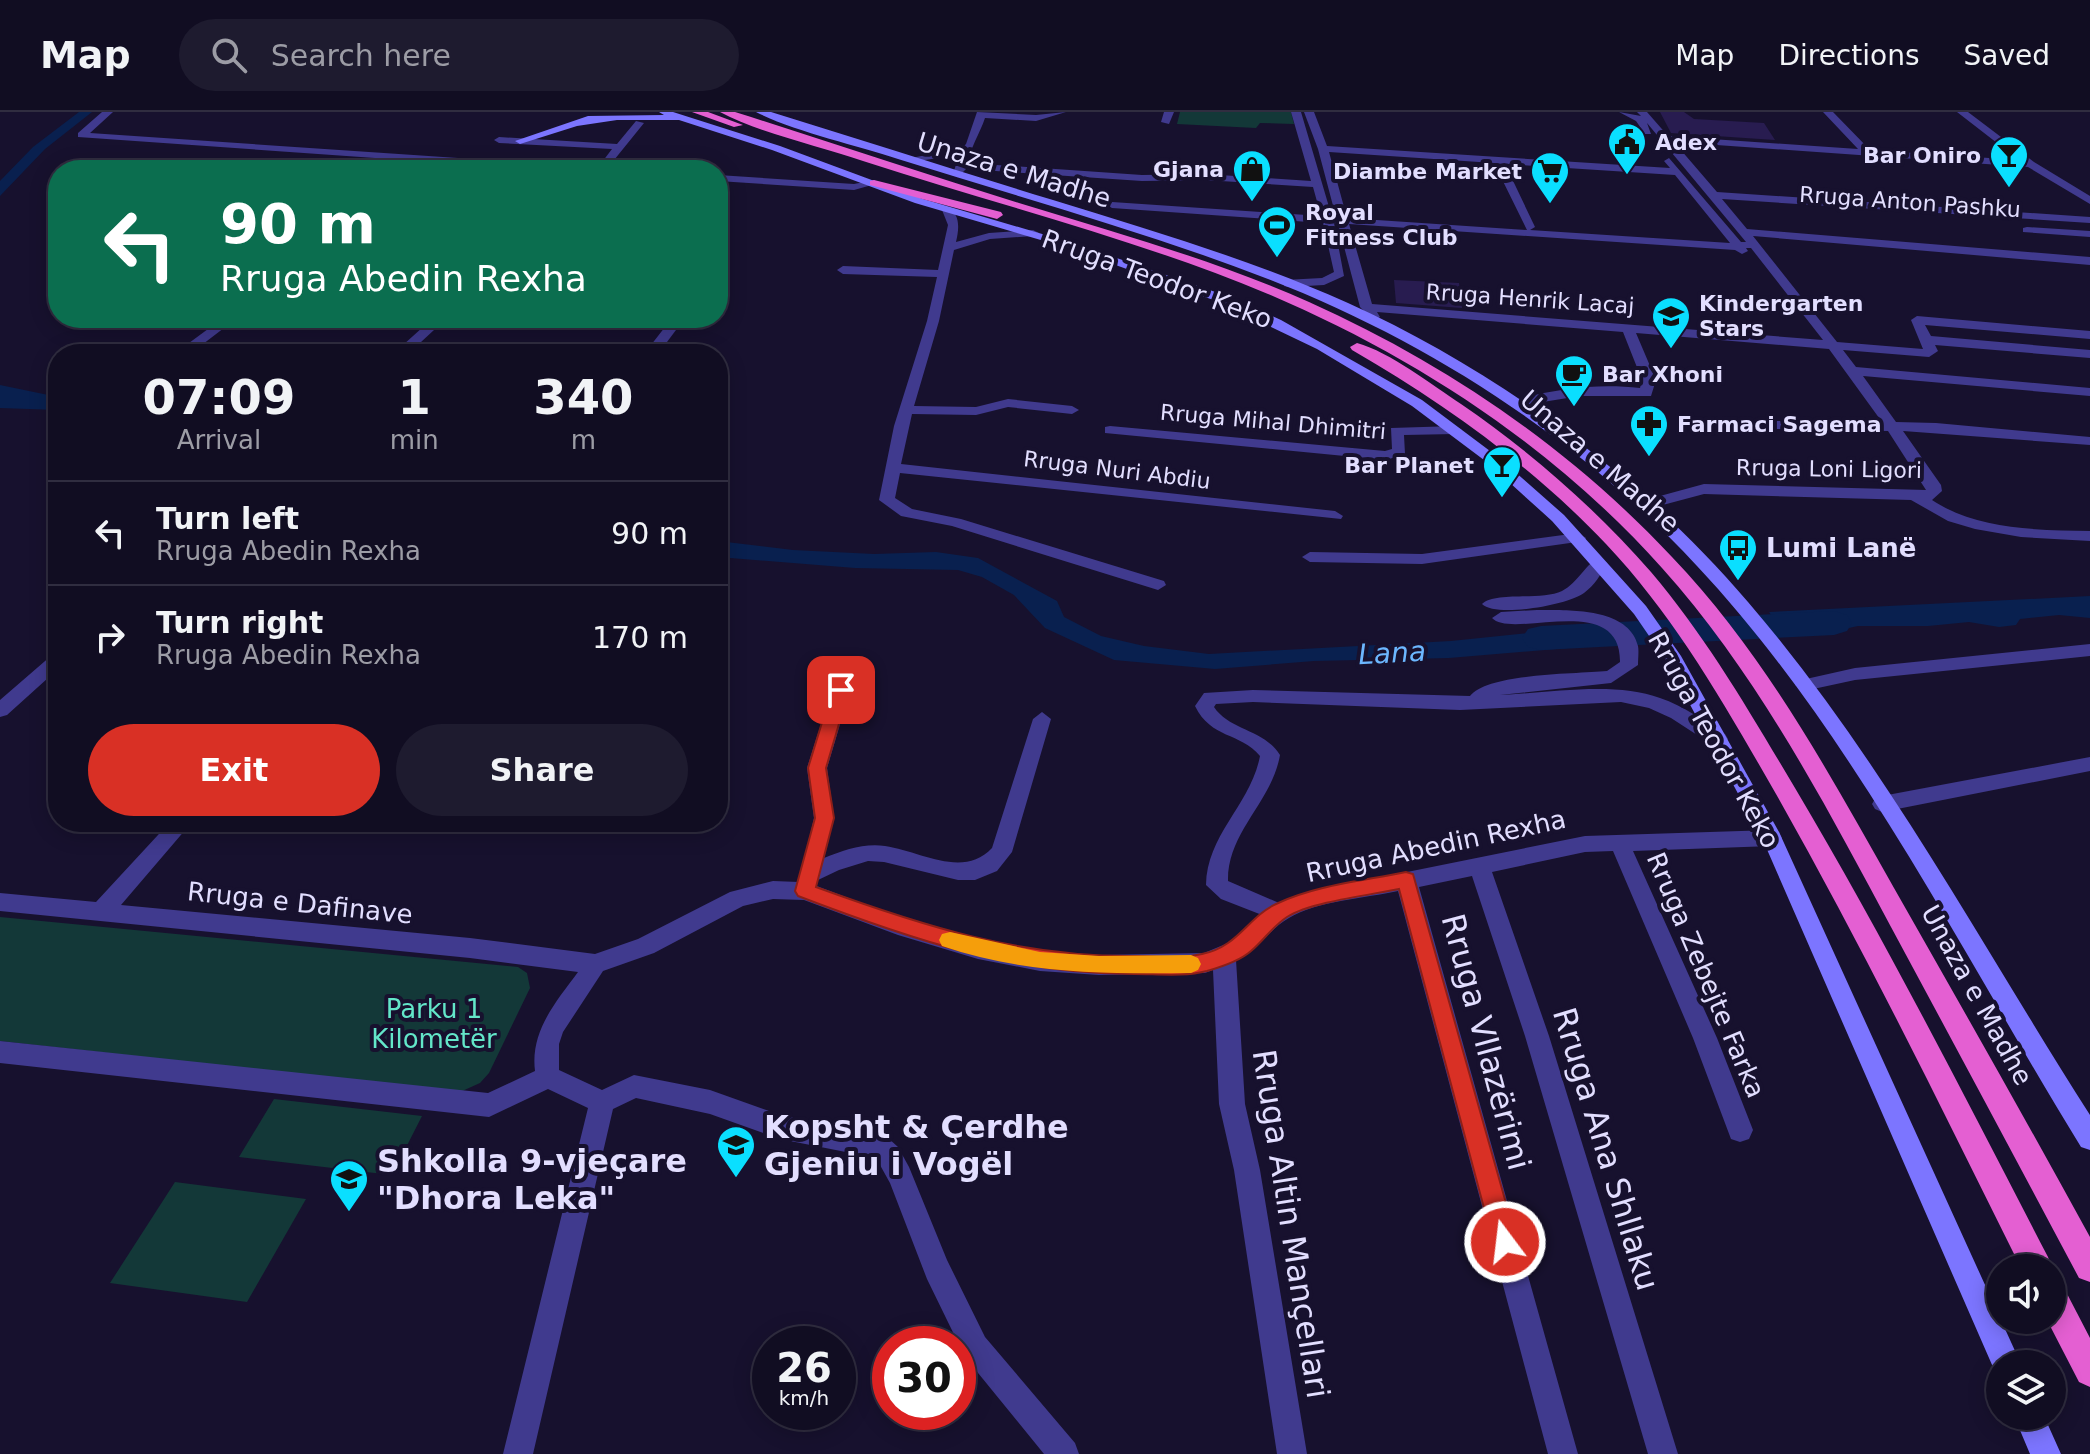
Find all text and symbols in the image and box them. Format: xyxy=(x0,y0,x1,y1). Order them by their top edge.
search box xyxy=(179,19,739,91)
text: Map xyxy=(40,33,131,77)
icon: search xyxy=(207,33,251,77)
text: Search here xyxy=(271,38,451,73)
text: Map xyxy=(1675,39,1734,72)
text: Directions xyxy=(1778,39,1919,72)
text: Saved xyxy=(1963,39,2050,72)
public building icon: Adex xyxy=(1606,121,1648,176)
street label: Unaza e Madhe xyxy=(914,126,1114,214)
place label: Adex xyxy=(1655,130,1717,155)
bar icon: Bar Oniro xyxy=(1988,134,2030,189)
place label: Bar Oniro xyxy=(1863,143,1981,168)
shop icon: Gjana xyxy=(1231,148,1273,203)
supermarket icon: Diambe Market xyxy=(1529,150,1571,205)
place label: Gjana xyxy=(1153,157,1224,182)
place label: Diambe Market xyxy=(1333,159,1522,184)
street label: Rruga Anton Pashku xyxy=(1798,182,2022,222)
text: 90 m xyxy=(220,191,376,256)
icon: left xyxy=(88,192,192,296)
place label: Royal Fitness Club xyxy=(1305,200,1458,250)
sports icon: Royal Fitness Club xyxy=(1256,204,1298,259)
street label: Rruga Teodor Keko xyxy=(1038,223,1276,335)
text: Rruga Abedin Rexha xyxy=(220,258,587,299)
street label: Rruga Henrik Lacaj xyxy=(1425,279,1635,319)
place label: Kindergarten Stars xyxy=(1699,291,1863,341)
school or university icon: Kindergarten Stars xyxy=(1650,295,1692,350)
cafe icon: Bar Xhoni xyxy=(1553,353,1595,408)
place label: Bar Xhoni xyxy=(1602,362,1723,387)
text: 07:09 xyxy=(142,369,295,425)
text: 1 xyxy=(398,369,431,425)
text: 340 xyxy=(533,369,633,425)
street label: Unaza e Madhe xyxy=(1514,384,1686,538)
street label: Rruga Mihal Dhimitri xyxy=(1159,400,1387,444)
pharmacy icon: Farmaci Sagema xyxy=(1628,403,1670,458)
place label: Farmaci Sagema xyxy=(1677,412,1882,437)
text: Arrival xyxy=(177,425,261,455)
text: min xyxy=(390,425,439,455)
text: m xyxy=(571,425,596,455)
bar icon: Bar Planet xyxy=(1481,444,1523,499)
street label: Rruga Nuri Abdiu xyxy=(1022,446,1212,494)
place label: Bar Planet xyxy=(1344,453,1474,478)
street label: Rruga Loni Ligori xyxy=(1736,455,1922,483)
text: Turn left xyxy=(156,501,299,536)
icon: left xyxy=(88,511,132,555)
text: 90 m xyxy=(611,516,688,551)
bus stop icon: Lumi Lanë xyxy=(1717,527,1759,582)
place label: Lumi Lanë xyxy=(1766,533,1916,563)
text: Rruga Abedin Rexha xyxy=(156,536,421,566)
text: Turn right xyxy=(156,605,323,640)
icon: right xyxy=(88,615,132,659)
text: 170 m xyxy=(592,620,688,655)
street label: Rruga Teodor Keko xyxy=(1642,627,1786,853)
water label: Lana xyxy=(1357,635,1427,671)
text: Rruga Abedin Rexha xyxy=(156,640,421,670)
pin xyxy=(807,656,875,724)
icon: arrive xyxy=(819,668,863,712)
button: Exit xyxy=(88,724,380,816)
button: Share xyxy=(396,724,688,816)
street label: Rruga Abedin Rexha xyxy=(1303,804,1569,888)
street label: Rruga Zebejte Farka xyxy=(1641,848,1771,1102)
street label: Rruga e Dafinave xyxy=(186,876,414,930)
street label: Unaza e Madhe xyxy=(1915,900,2039,1090)
street label: Rruga Vllazërimi xyxy=(1434,910,1538,1174)
park label: Parku 1 Kilometër xyxy=(371,994,497,1054)
street label: Rruga Ana Shllaku xyxy=(1545,1003,1667,1295)
street label: Rruga Altin Mançellari xyxy=(1245,1047,1337,1401)
place label: Kopsht & Çerdhe Gjeniu i Vogël xyxy=(764,1108,1069,1183)
school or university icon: Kopsht & Çerdhe Gjeniu i Vogël xyxy=(715,1124,757,1179)
place label: Shkolla 9-vjeçare "Dhora Leka" xyxy=(377,1142,687,1217)
school or university icon: Shkolla 9-vjeçare "Dhora Leka" xyxy=(328,1158,370,1213)
position arrow xyxy=(1463,1200,1547,1284)
map controls xyxy=(1986,1254,2066,1430)
button: sound xyxy=(1986,1254,2066,1334)
speed limit sign: 30 xyxy=(872,1326,976,1430)
text: 26 xyxy=(776,1345,832,1391)
button: layers xyxy=(1986,1350,2066,1430)
text: km/h xyxy=(779,1386,829,1410)

